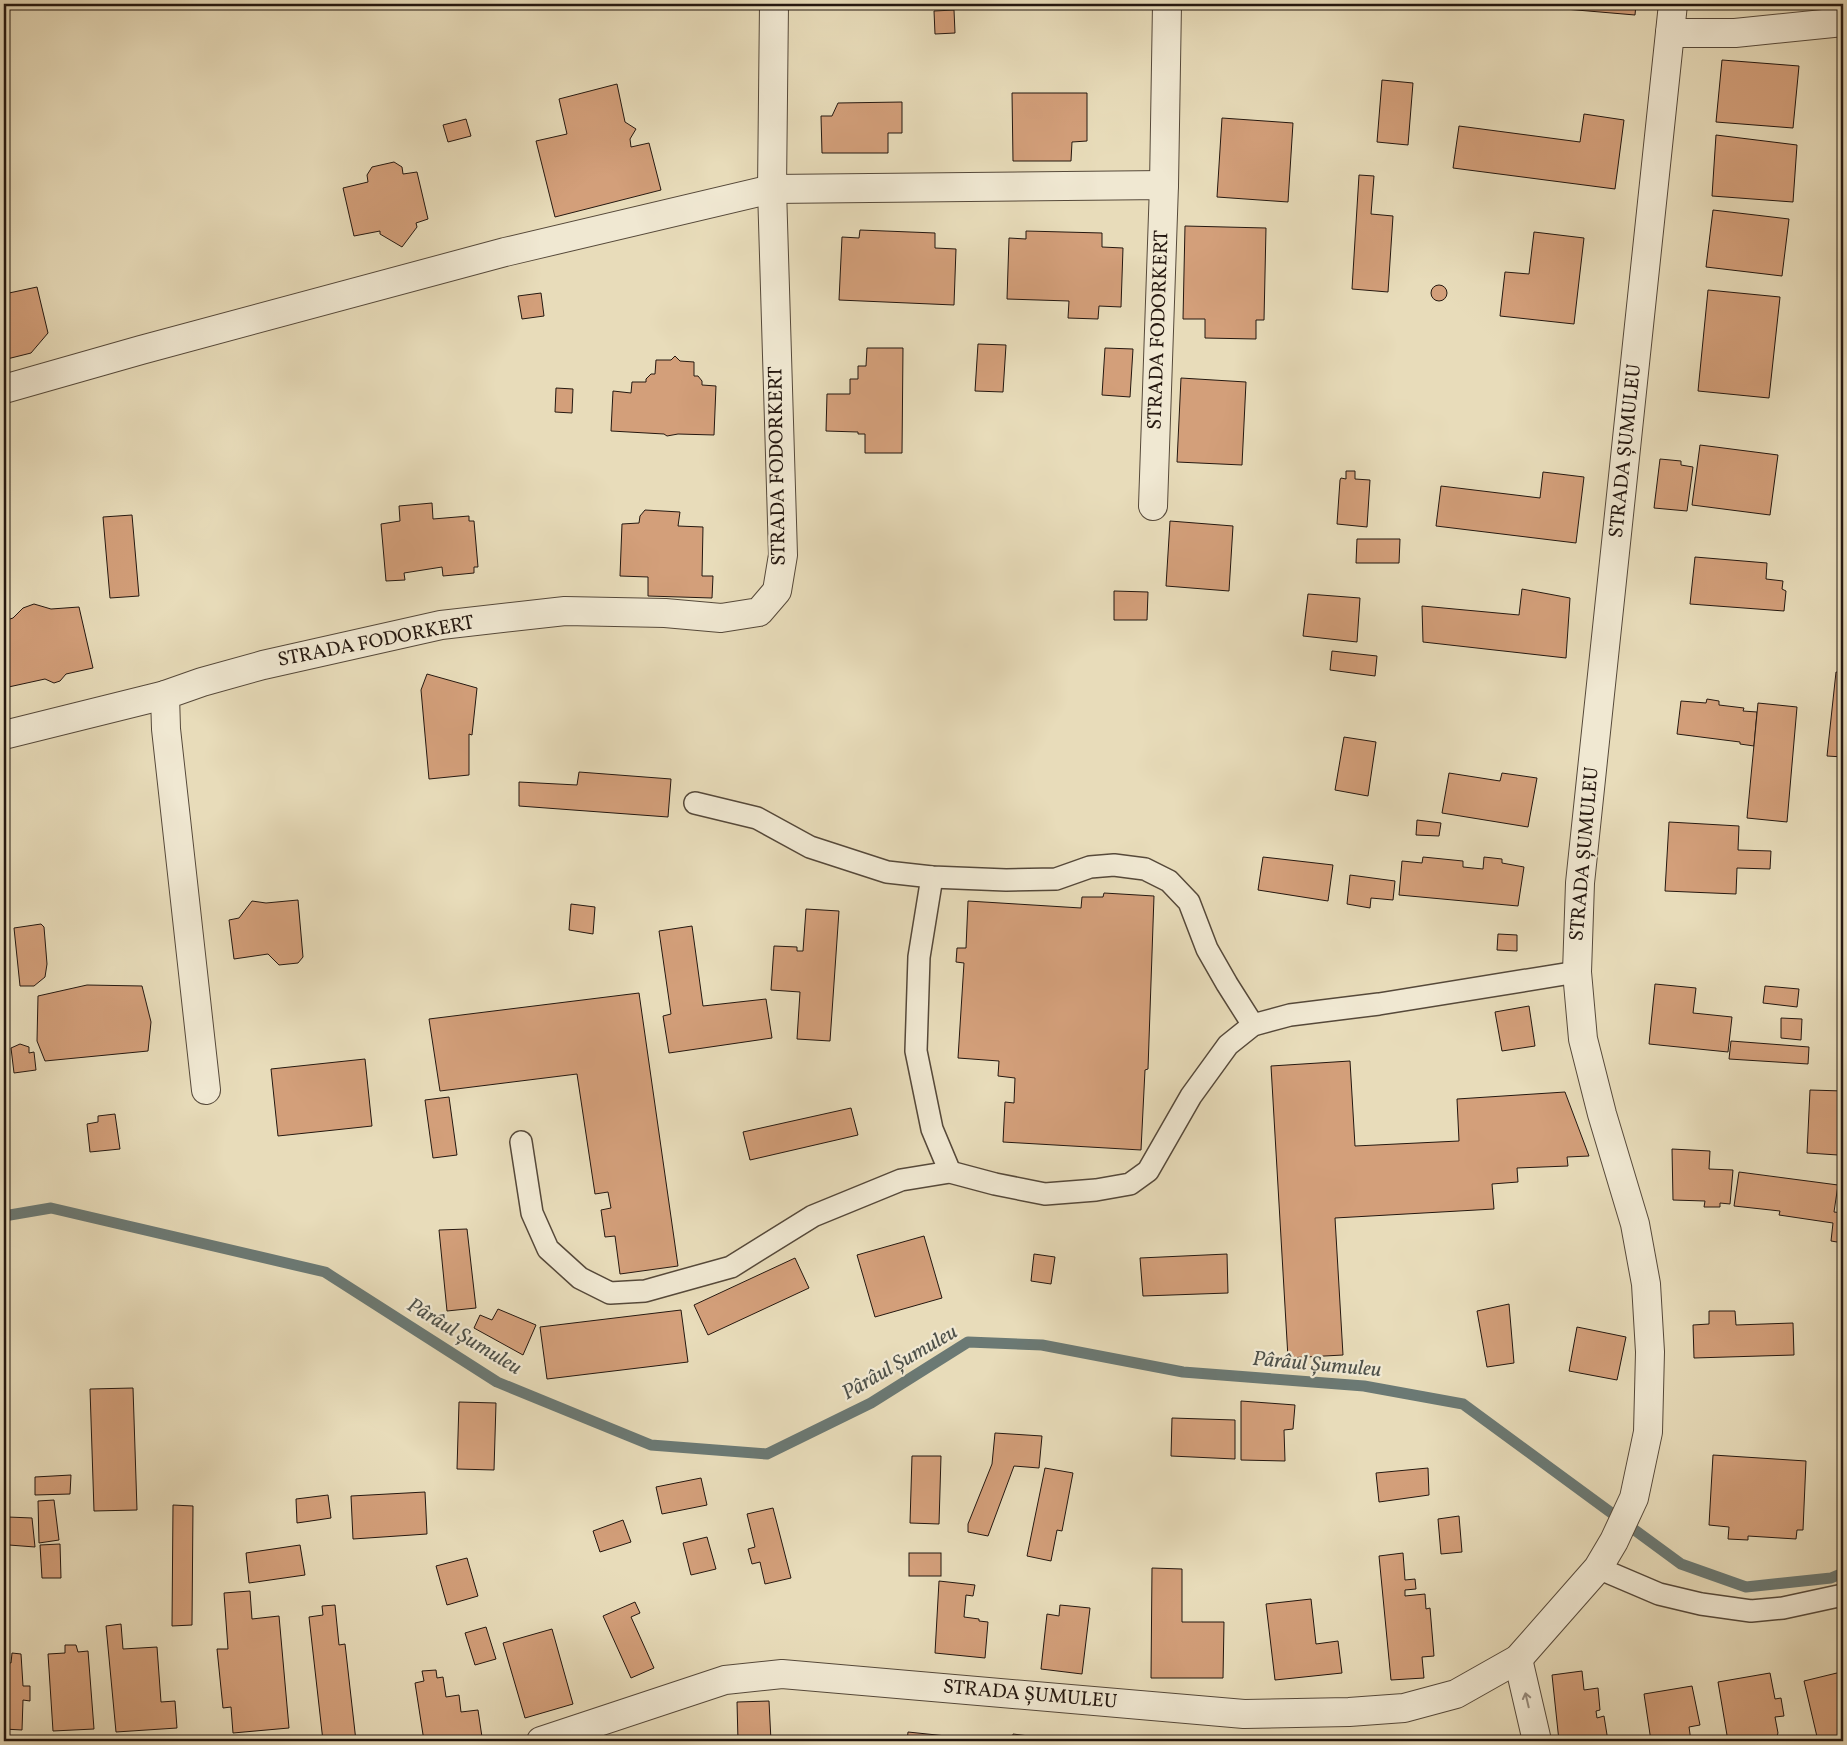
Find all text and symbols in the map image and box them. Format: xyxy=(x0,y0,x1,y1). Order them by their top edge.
street label: STRADA FODORKERT xyxy=(1142,229,1176,430)
street label: STRADA ȘUMULEU xyxy=(1603,363,1649,539)
street label: STRADA FODORKERT xyxy=(762,366,794,566)
street label: STRADA FODORKERT xyxy=(275,609,477,675)
street label: STRADA ȘUMULEU xyxy=(1563,766,1607,942)
water label: Pârâul Șumuleu xyxy=(401,1291,527,1383)
water label: Pârâul Șumuleu xyxy=(837,1318,963,1408)
water label: Pârâul Șumuleu xyxy=(1251,1345,1383,1385)
street label: STRADA ȘUMULEU xyxy=(942,1673,1118,1717)
one-way arrow xyxy=(1522,1693,1532,1709)

